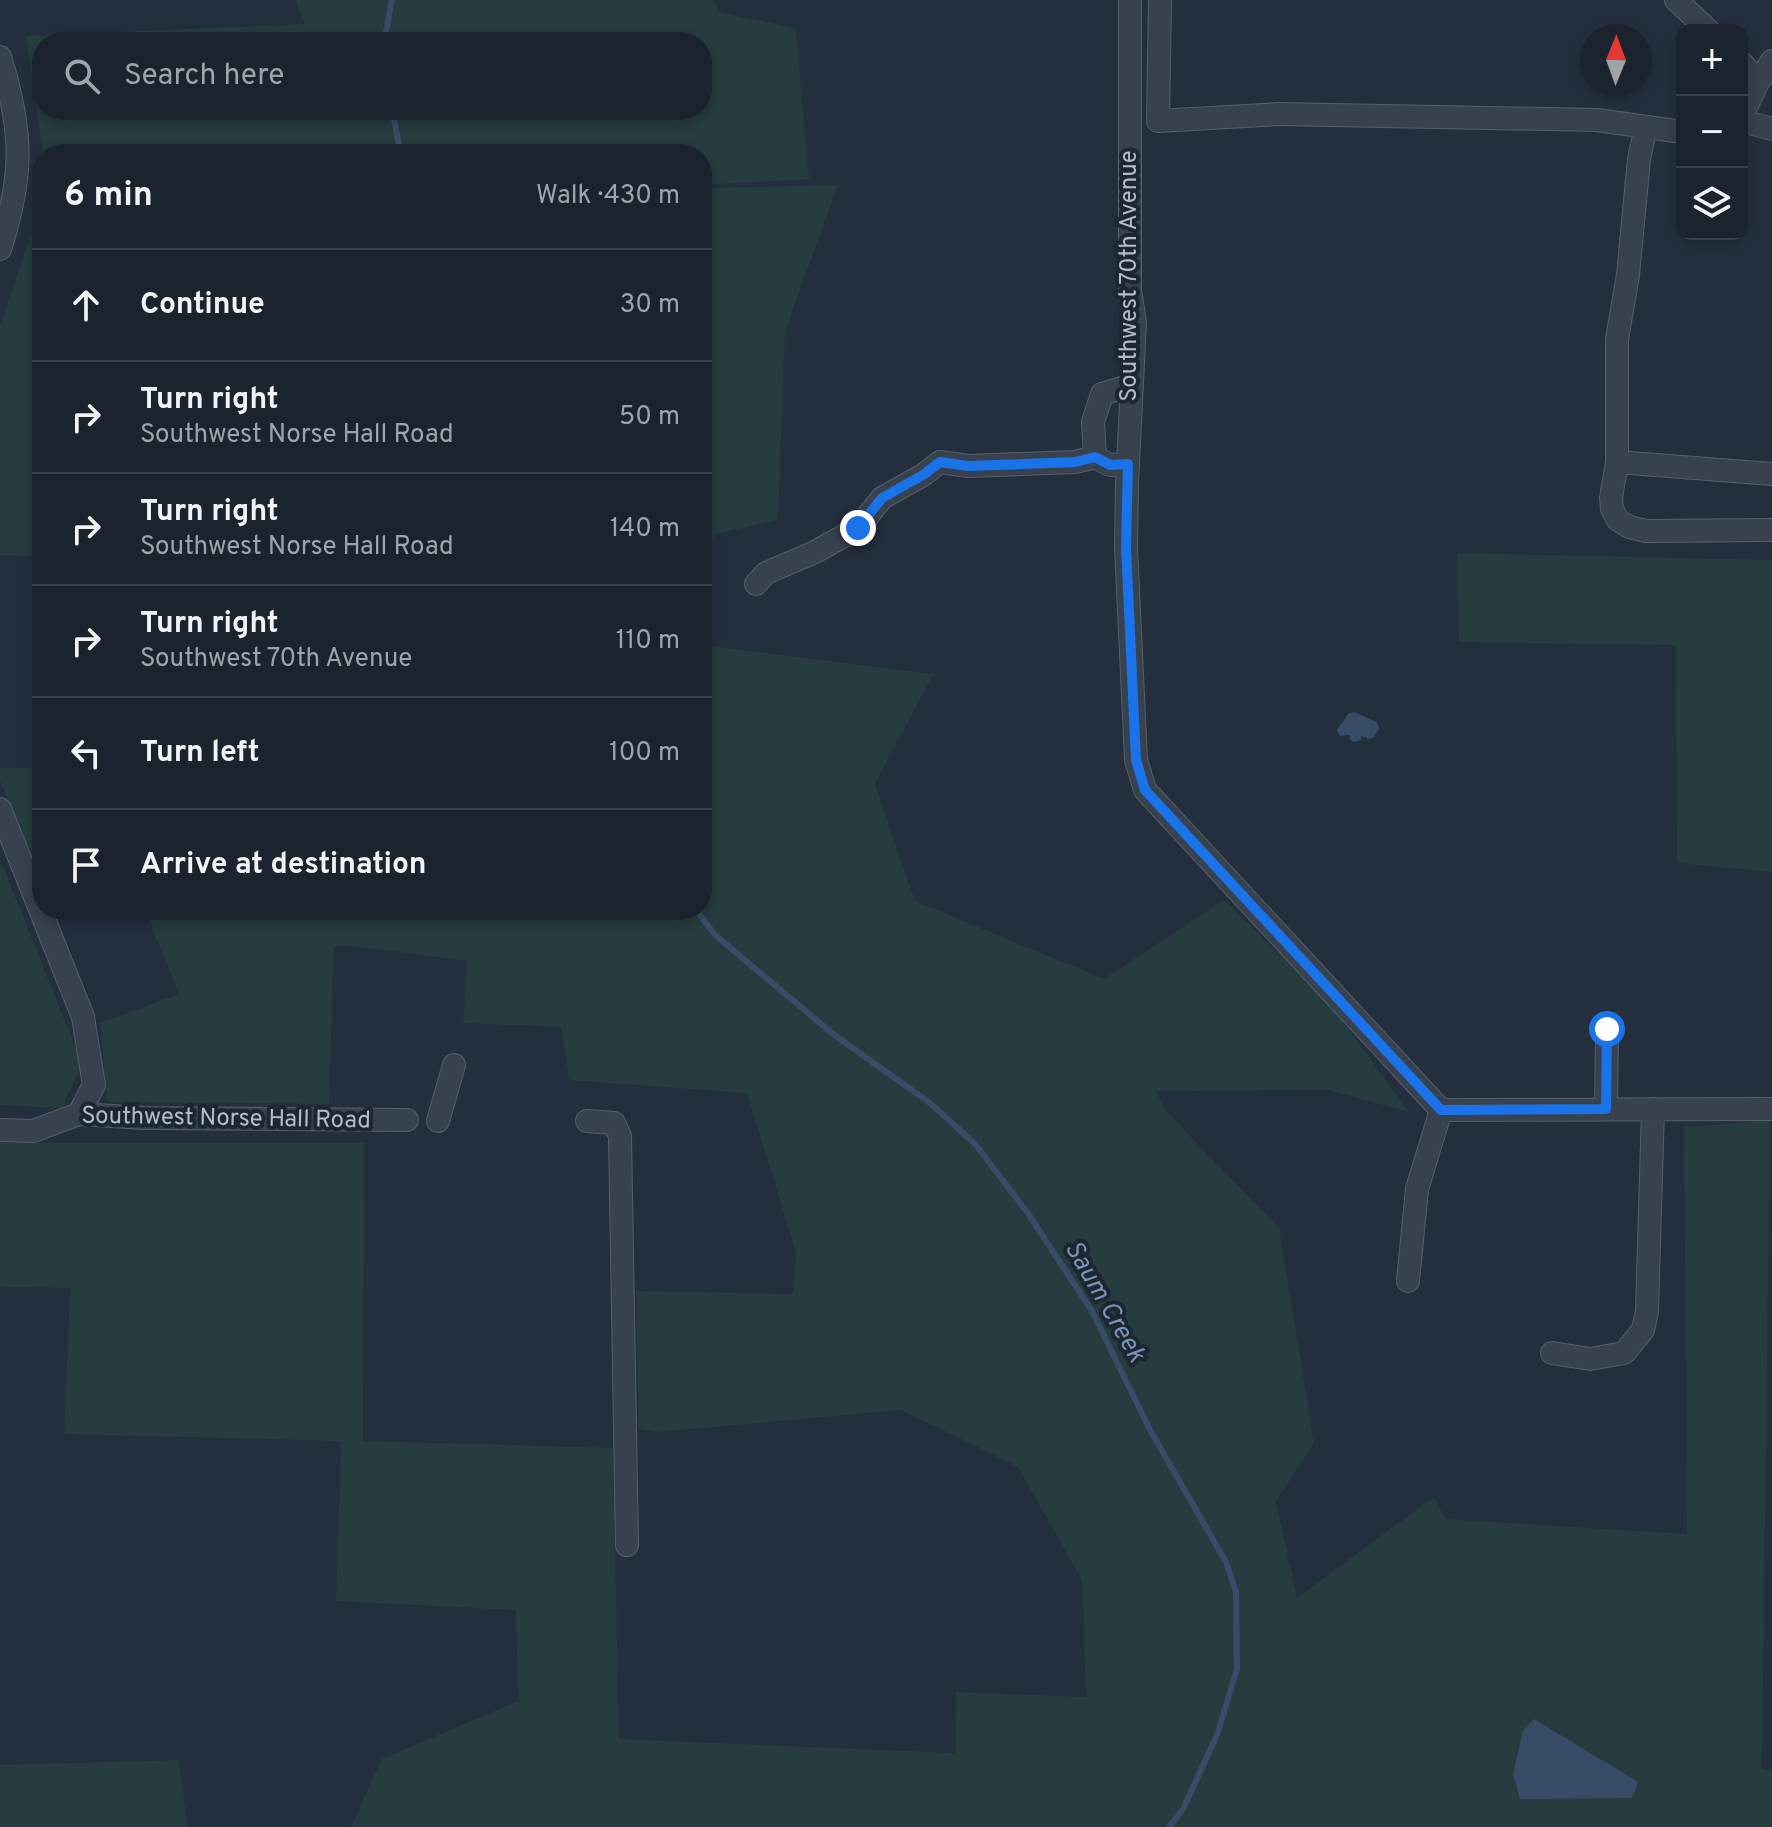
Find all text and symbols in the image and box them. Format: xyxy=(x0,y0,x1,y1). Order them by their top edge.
north arrow xyxy=(1580,24,1652,96)
map controls xyxy=(1676,24,1748,240)
button: + xyxy=(1676,24,1748,96)
search box xyxy=(32,32,712,120)
icon: search xyxy=(60,54,104,98)
text: Search here xyxy=(124,58,284,95)
button: − xyxy=(1676,96,1748,168)
street label: Southwest 70th Avenue xyxy=(1115,150,1145,402)
button: layers xyxy=(1676,168,1748,240)
text: 6 min xyxy=(64,175,153,218)
text: Walk · 430 m xyxy=(536,180,680,213)
icon: ahead xyxy=(64,283,108,327)
text: Continue xyxy=(140,287,265,324)
text: 30 m xyxy=(620,289,680,322)
text: Turn right xyxy=(140,382,278,419)
icon: right xyxy=(64,395,108,439)
text: 50 m xyxy=(619,401,680,434)
text: Southwest Norse Hall Road xyxy=(140,419,454,452)
text: Turn right xyxy=(140,494,278,531)
icon: right xyxy=(64,507,108,551)
route end xyxy=(840,510,876,546)
text: 140 m xyxy=(610,513,680,546)
text: Southwest Norse Hall Road xyxy=(140,531,454,564)
text: Turn right xyxy=(140,606,278,643)
icon: right xyxy=(64,619,108,663)
text: 110 m xyxy=(616,625,680,658)
text: Southwest 70th Avenue xyxy=(140,643,412,676)
icon: left xyxy=(64,731,108,775)
text: Turn left xyxy=(140,735,260,772)
text: 100 m xyxy=(609,737,680,770)
icon: arrive xyxy=(64,843,108,887)
text: Arrive at destination xyxy=(140,847,426,884)
route start xyxy=(1589,1011,1625,1047)
street label: Southwest Norse Hall Road xyxy=(81,1101,371,1137)
water label: Saum Creek xyxy=(1056,1235,1153,1370)

